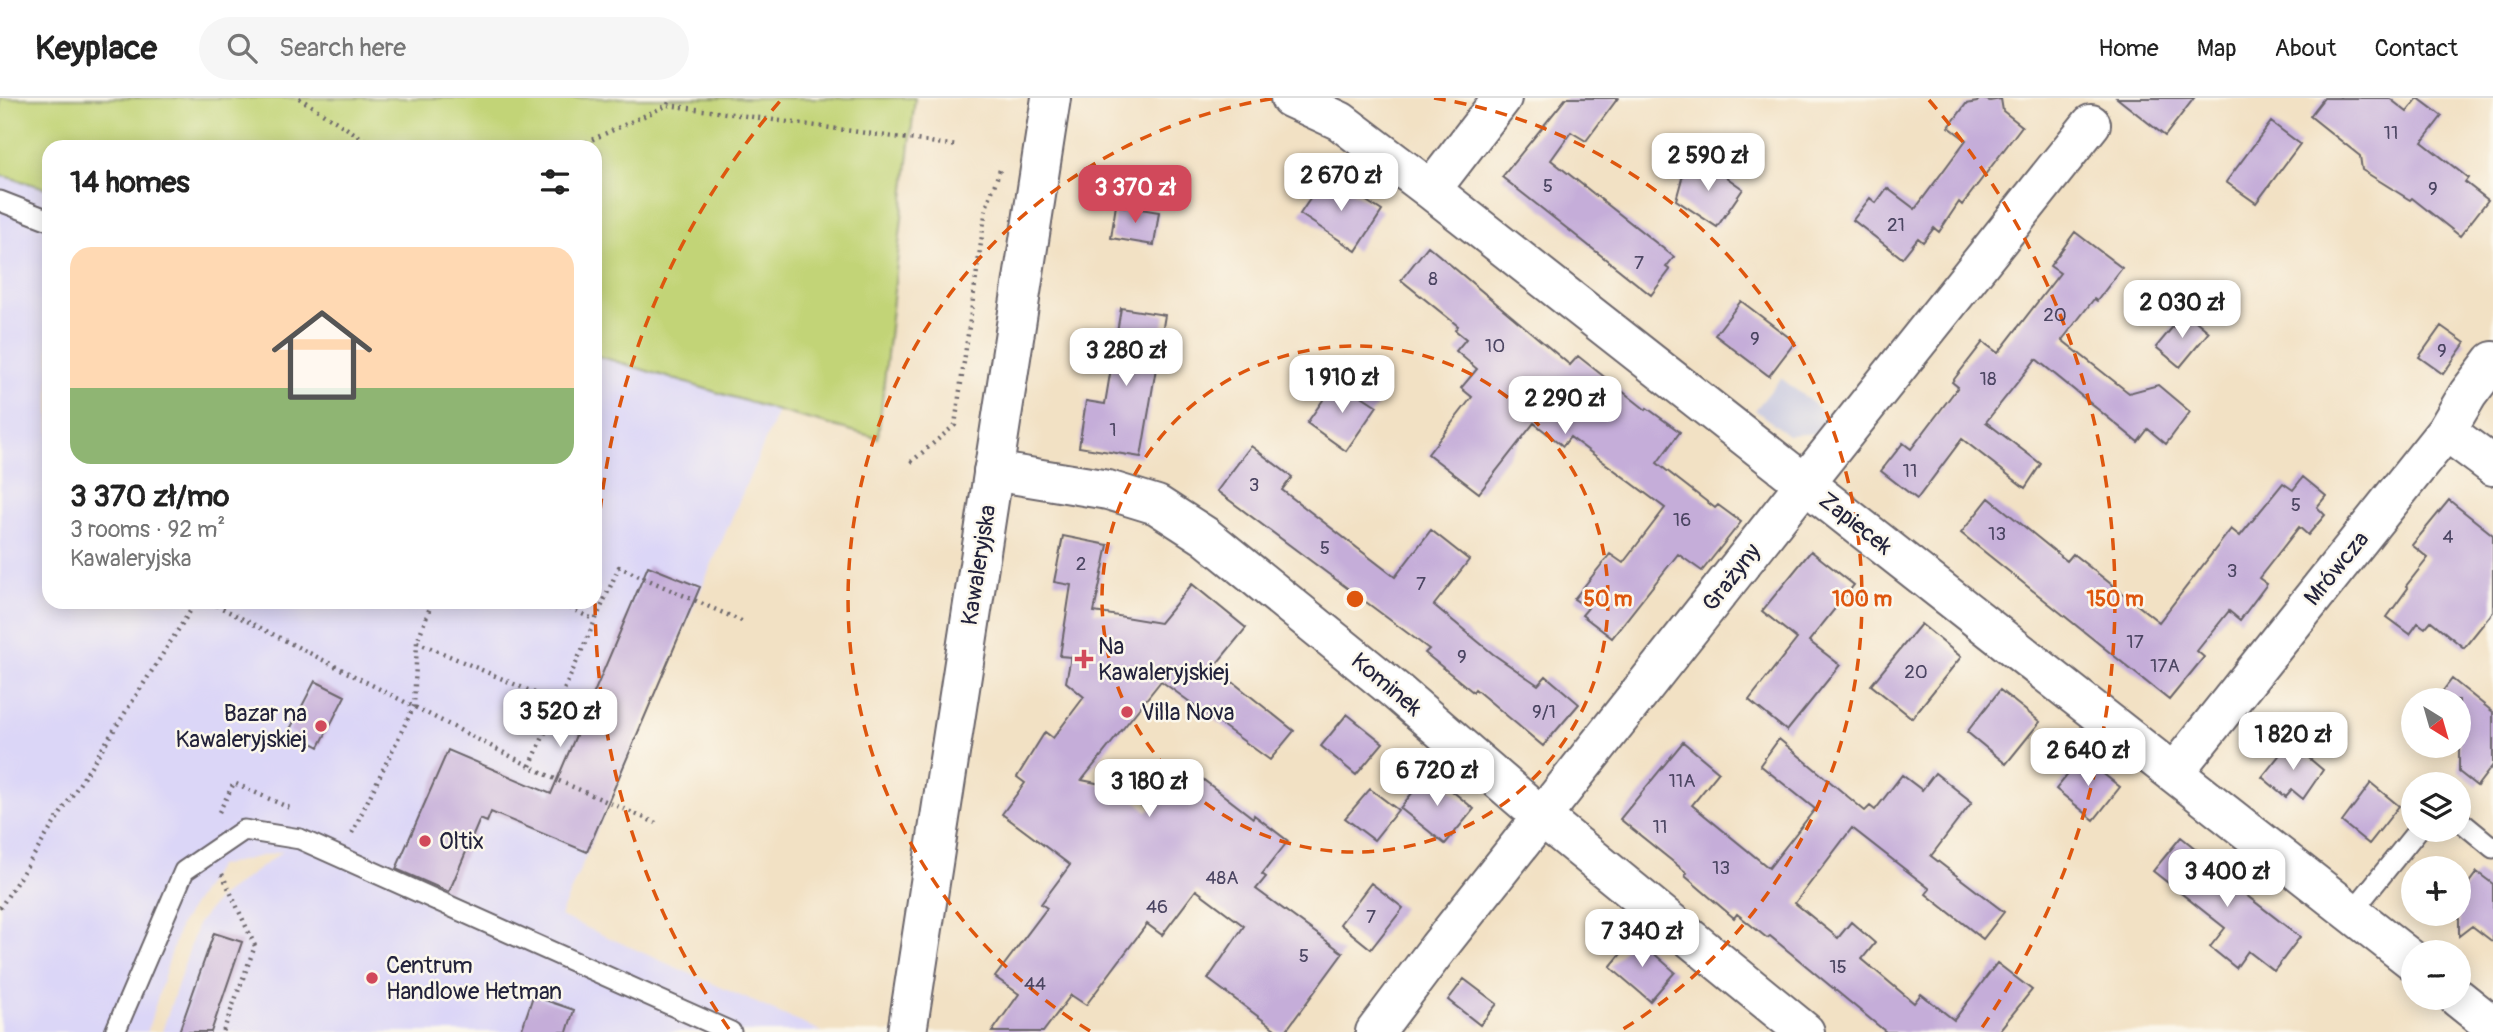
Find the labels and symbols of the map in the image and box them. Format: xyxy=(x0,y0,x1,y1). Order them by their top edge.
house number: 11 xyxy=(2384,121,2398,145)
pin: 2 590 zł xyxy=(1636,134,1780,193)
pin: 2 670 zł xyxy=(1269,153,1413,213)
pin: 3 370 zł xyxy=(1063,166,1207,225)
house number: 5 xyxy=(1543,174,1553,198)
house number: 9 xyxy=(2428,177,2438,201)
house number: 21 xyxy=(1887,213,1905,237)
house number: 7 xyxy=(1634,251,1644,275)
house number: 8 xyxy=(1428,267,1438,291)
pin: 2 030 zł xyxy=(2110,280,2254,340)
house number: 20 xyxy=(2043,303,2067,327)
house number: 9 xyxy=(1750,327,1760,351)
pin: 3 280 zł xyxy=(1054,328,1198,388)
house number: 10 xyxy=(1485,334,1505,358)
house number: 9 xyxy=(2437,339,2447,363)
pin: 1 910 zł xyxy=(1270,356,1414,415)
house number: 18 xyxy=(1979,367,1997,391)
pin: 2 290 zł xyxy=(1493,376,1637,436)
house number: 1 xyxy=(1109,418,1117,442)
house number: 11 xyxy=(1903,459,1917,483)
house number: 3 xyxy=(1249,473,1259,497)
street label: Zapiecek xyxy=(1813,486,1899,561)
house number: 5 xyxy=(2291,493,2301,517)
street label: Kawaleryjska xyxy=(955,503,1002,627)
house number: 16 xyxy=(1673,508,1691,532)
house number: 13 xyxy=(1988,522,2006,546)
street label: Mrówcza xyxy=(2298,525,2375,611)
house number: 4 xyxy=(2442,525,2454,549)
house number: 5 xyxy=(1320,536,1330,560)
street label: Grażyny xyxy=(1696,537,1767,617)
house number: 2 xyxy=(1076,552,1086,576)
house number: 3 xyxy=(2227,559,2237,583)
house number: 7 xyxy=(1416,572,1426,596)
text: 50 m xyxy=(1584,586,1633,613)
text: 100 m xyxy=(1832,586,1892,613)
text: 150 m xyxy=(2086,586,2144,613)
centre of rings xyxy=(1343,587,1367,611)
house number: 17 xyxy=(2126,630,2144,654)
place label: Na Kawaleryjskiej xyxy=(1098,632,1230,687)
house number: 9 xyxy=(1457,645,1467,669)
street label: Kominek xyxy=(1345,646,1428,723)
marker: Na Kawaleryjskiej xyxy=(1076,651,1092,667)
house number: 17A xyxy=(2150,654,2180,678)
house number: 20 xyxy=(1904,660,1928,684)
north arrow xyxy=(2401,688,2471,758)
pin: 3 520 zł xyxy=(488,690,632,749)
place label: Villa Nova xyxy=(1141,698,1234,727)
place label: Bazar na Kawaleryjskiej xyxy=(175,699,307,754)
house number: 9/1 xyxy=(1532,700,1556,724)
marker: Villa Nova xyxy=(1119,704,1135,720)
pin: 1 820 zł xyxy=(2221,712,2365,772)
marker: Bazar na Kawaleryjskiej xyxy=(313,718,329,734)
pin: 2 640 zł xyxy=(2016,728,2160,788)
pin: 6 720 zł xyxy=(1365,748,1509,808)
pin: 3 180 zł xyxy=(1077,760,1221,819)
house number: 11A xyxy=(1668,769,1696,793)
house number: 11 xyxy=(1653,815,1667,839)
place label: Oltix xyxy=(439,827,484,856)
marker: Oltix xyxy=(417,833,433,849)
pin: 3 400 zł xyxy=(2155,850,2299,909)
house number: 13 xyxy=(1712,856,1730,880)
house number: 48A xyxy=(1206,866,1238,890)
house number: 46 xyxy=(1146,895,1168,919)
house number: 7 xyxy=(1366,905,1376,929)
pin: 7 340 zł xyxy=(1570,910,1714,969)
house number: 5 xyxy=(1299,944,1309,968)
place label: Centrum Handlowe Hetman xyxy=(386,951,562,1006)
house number: 15 xyxy=(1829,955,1847,979)
marker: Centrum Handlowe Hetman xyxy=(364,970,380,986)
house number: 44 xyxy=(1024,972,1046,996)

